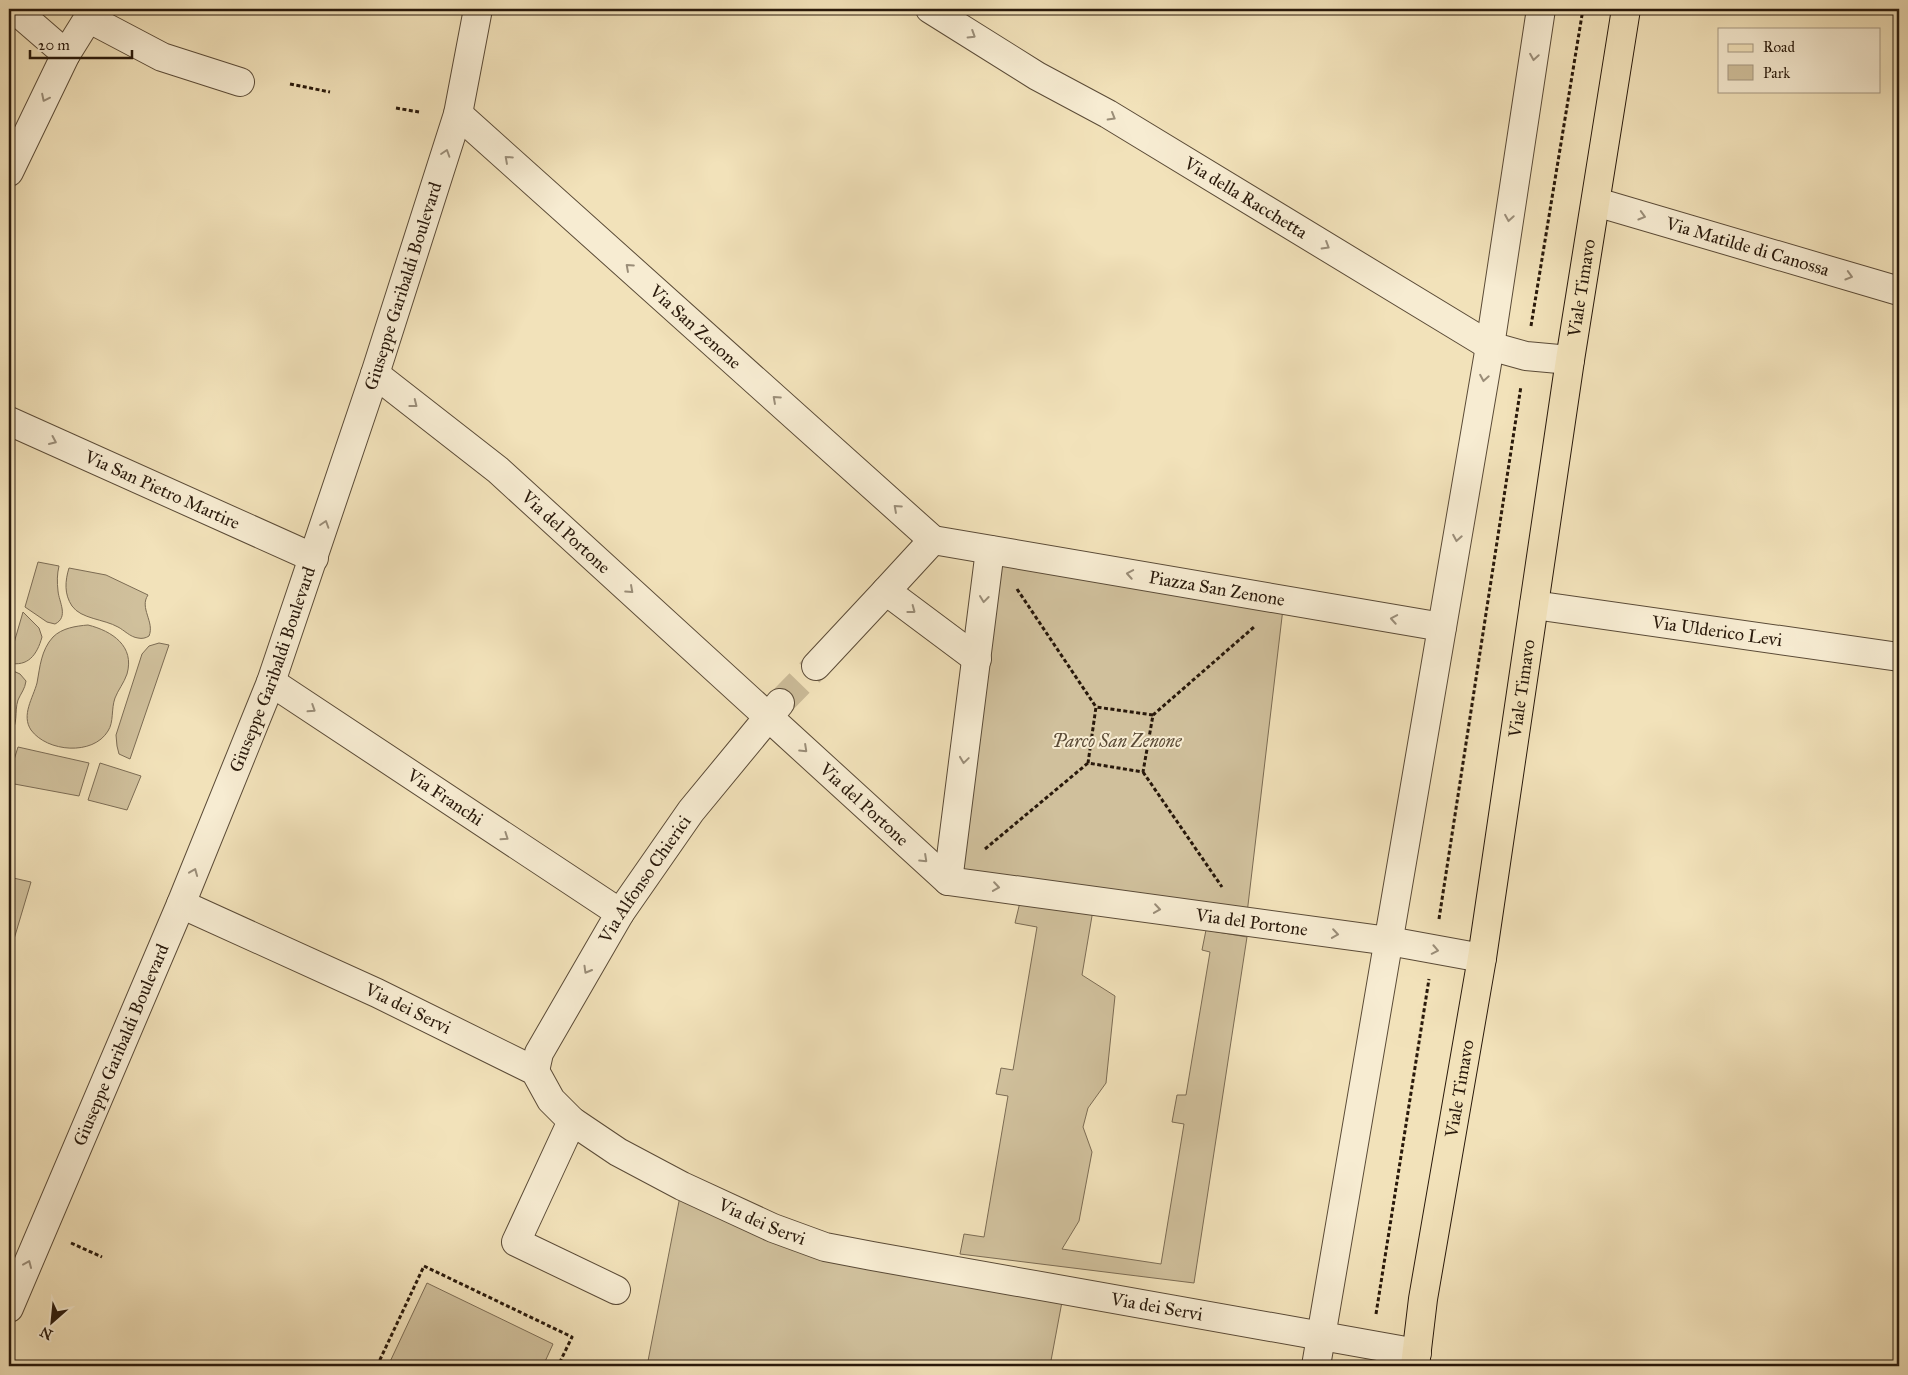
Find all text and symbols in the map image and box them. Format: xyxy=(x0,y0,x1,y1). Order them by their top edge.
scale bar xyxy=(30,28,132,60)
one-way arrow xyxy=(966,28,975,38)
legend xyxy=(1718,28,1880,92)
text: 20 m xyxy=(38,36,70,54)
text: Road xyxy=(1763,38,1795,56)
one-way arrow xyxy=(1529,53,1539,61)
text: Park xyxy=(1763,64,1790,82)
one-way arrow xyxy=(40,93,51,102)
one-way arrow xyxy=(1106,110,1115,120)
one-way arrow xyxy=(440,149,450,158)
street label: Via della Racchetta xyxy=(1179,151,1312,244)
one-way arrow xyxy=(505,155,514,164)
street label: Giuseppe Garibaldi Boulevard xyxy=(359,179,447,393)
one-way arrow xyxy=(1638,210,1646,220)
street label: Via Matilde di Canossa xyxy=(1662,212,1832,281)
one-way arrow xyxy=(1505,213,1515,222)
street label: Viale Timavo xyxy=(1563,237,1600,339)
one-way arrow xyxy=(1320,240,1329,249)
one-way arrow xyxy=(626,264,635,273)
one-way arrow xyxy=(1844,271,1852,281)
street label: Via San Zenone xyxy=(644,280,746,374)
one-way arrow xyxy=(1480,374,1490,383)
one-way arrow xyxy=(773,396,782,405)
one-way arrow xyxy=(408,398,417,407)
one-way arrow xyxy=(48,435,57,446)
street label: Via San Pietro Martire xyxy=(80,445,243,534)
street label: Via del Portone xyxy=(516,485,615,578)
one-way arrow xyxy=(894,505,903,514)
one-way arrow xyxy=(319,520,329,529)
one-way arrow xyxy=(1452,534,1462,543)
street label: Giuseppe Garibaldi Boulevard xyxy=(225,564,320,775)
street label: Piazza San Zenone xyxy=(1147,566,1287,611)
one-way arrow xyxy=(1126,569,1134,579)
one-way arrow xyxy=(624,584,633,593)
one-way arrow xyxy=(980,594,990,603)
one-way arrow xyxy=(906,604,916,613)
street label: Via Ulderico Levi xyxy=(1650,611,1784,651)
one-way arrow xyxy=(1389,614,1398,624)
street label: Viale Timavo xyxy=(1503,638,1540,740)
one-way arrow xyxy=(306,703,315,712)
park label: Parco San Zenone xyxy=(1052,730,1183,752)
one-way arrow xyxy=(799,743,808,752)
one-way arrow xyxy=(959,756,970,764)
street label: Via del Portone xyxy=(814,758,913,851)
street label: Via Franchi xyxy=(402,764,488,831)
street label: Via Alfonso Chierici xyxy=(594,811,696,948)
one-way arrow xyxy=(500,831,509,840)
one-way arrow xyxy=(918,853,927,862)
one-way arrow xyxy=(189,869,199,877)
one-way arrow xyxy=(992,882,1000,892)
one-way arrow xyxy=(1153,904,1161,914)
street label: Via del Portone xyxy=(1193,904,1309,941)
one-way arrow xyxy=(1332,928,1340,939)
street label: Giuseppe Garibaldi Boulevard xyxy=(68,940,174,1149)
one-way arrow xyxy=(1431,945,1440,955)
one-way arrow xyxy=(583,965,593,974)
street label: Via dei Servi xyxy=(361,978,455,1039)
street label: Viale Timavo xyxy=(1440,1038,1479,1140)
street label: Via dei Servi xyxy=(714,1193,809,1250)
one-way arrow xyxy=(22,1260,33,1269)
street label: Via dei Servi xyxy=(1108,1288,1205,1326)
north arrow xyxy=(28,1298,78,1348)
text: N xyxy=(37,1323,55,1343)

